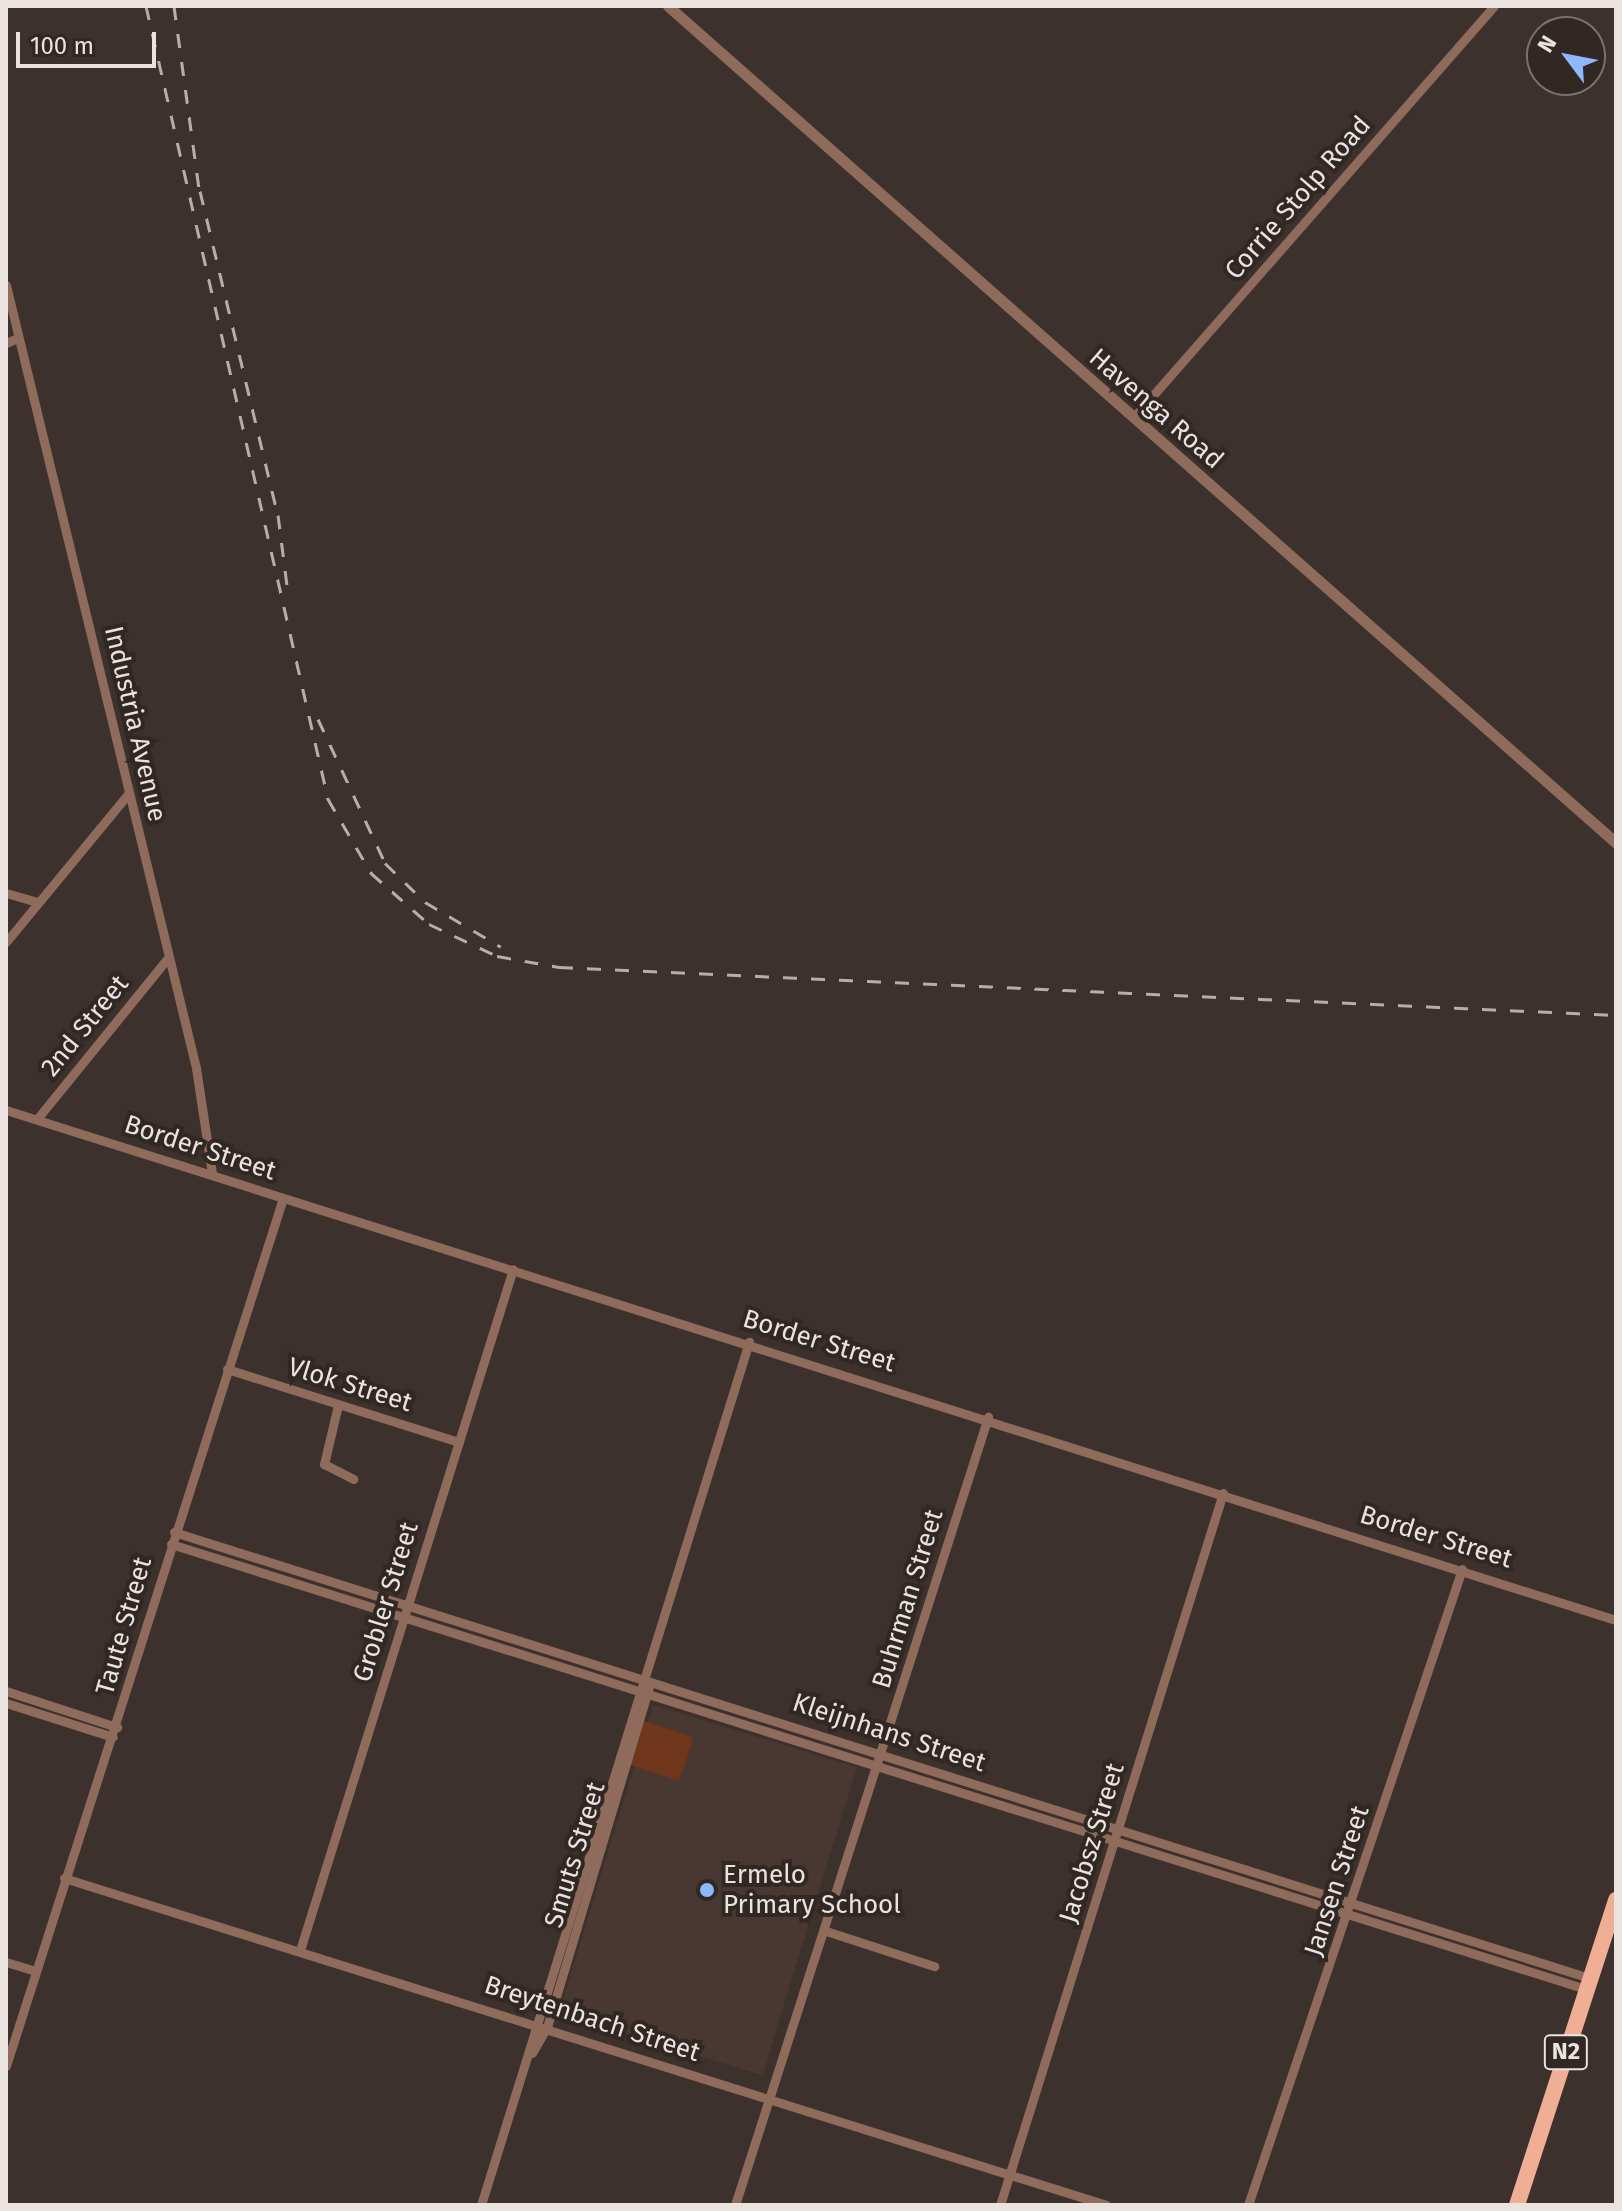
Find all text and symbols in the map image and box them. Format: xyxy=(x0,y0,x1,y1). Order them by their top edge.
scale bar xyxy=(20,16,160,66)
north arrow xyxy=(1526,16,1606,96)
text: N xyxy=(1532,31,1562,57)
text: 100 m xyxy=(30,32,94,60)
street label: Corrie Stolp Road xyxy=(1219,110,1377,286)
street label: Havenga Road xyxy=(1083,342,1229,476)
street label: Industria Avenue xyxy=(97,623,173,825)
street label: 2nd Street xyxy=(35,969,135,1083)
street label: Border Street xyxy=(120,1109,280,1187)
street label: Border Street xyxy=(739,1303,899,1379)
street label: Vlok Street xyxy=(284,1351,416,1419)
street label: Border Street xyxy=(1356,1499,1516,1575)
street label: Buhrman Street xyxy=(866,1506,950,1692)
street label: Grobler Street xyxy=(347,1518,425,1686)
street label: Taute Street xyxy=(89,1553,159,1699)
street label: Kleijnhans Street xyxy=(789,1687,989,1779)
street label: Jacobsz Street xyxy=(1053,1759,1131,1927)
street label: Smuts Street xyxy=(538,1778,612,1932)
street label: Jansen Street xyxy=(1298,1802,1376,1960)
place label: Ermelo Primary School xyxy=(723,1859,901,1920)
marker: Ermelo Primary School xyxy=(698,1881,716,1899)
street label: Breytenbach Street xyxy=(480,1969,704,2069)
road number: N2 xyxy=(1542,2032,1590,2072)

